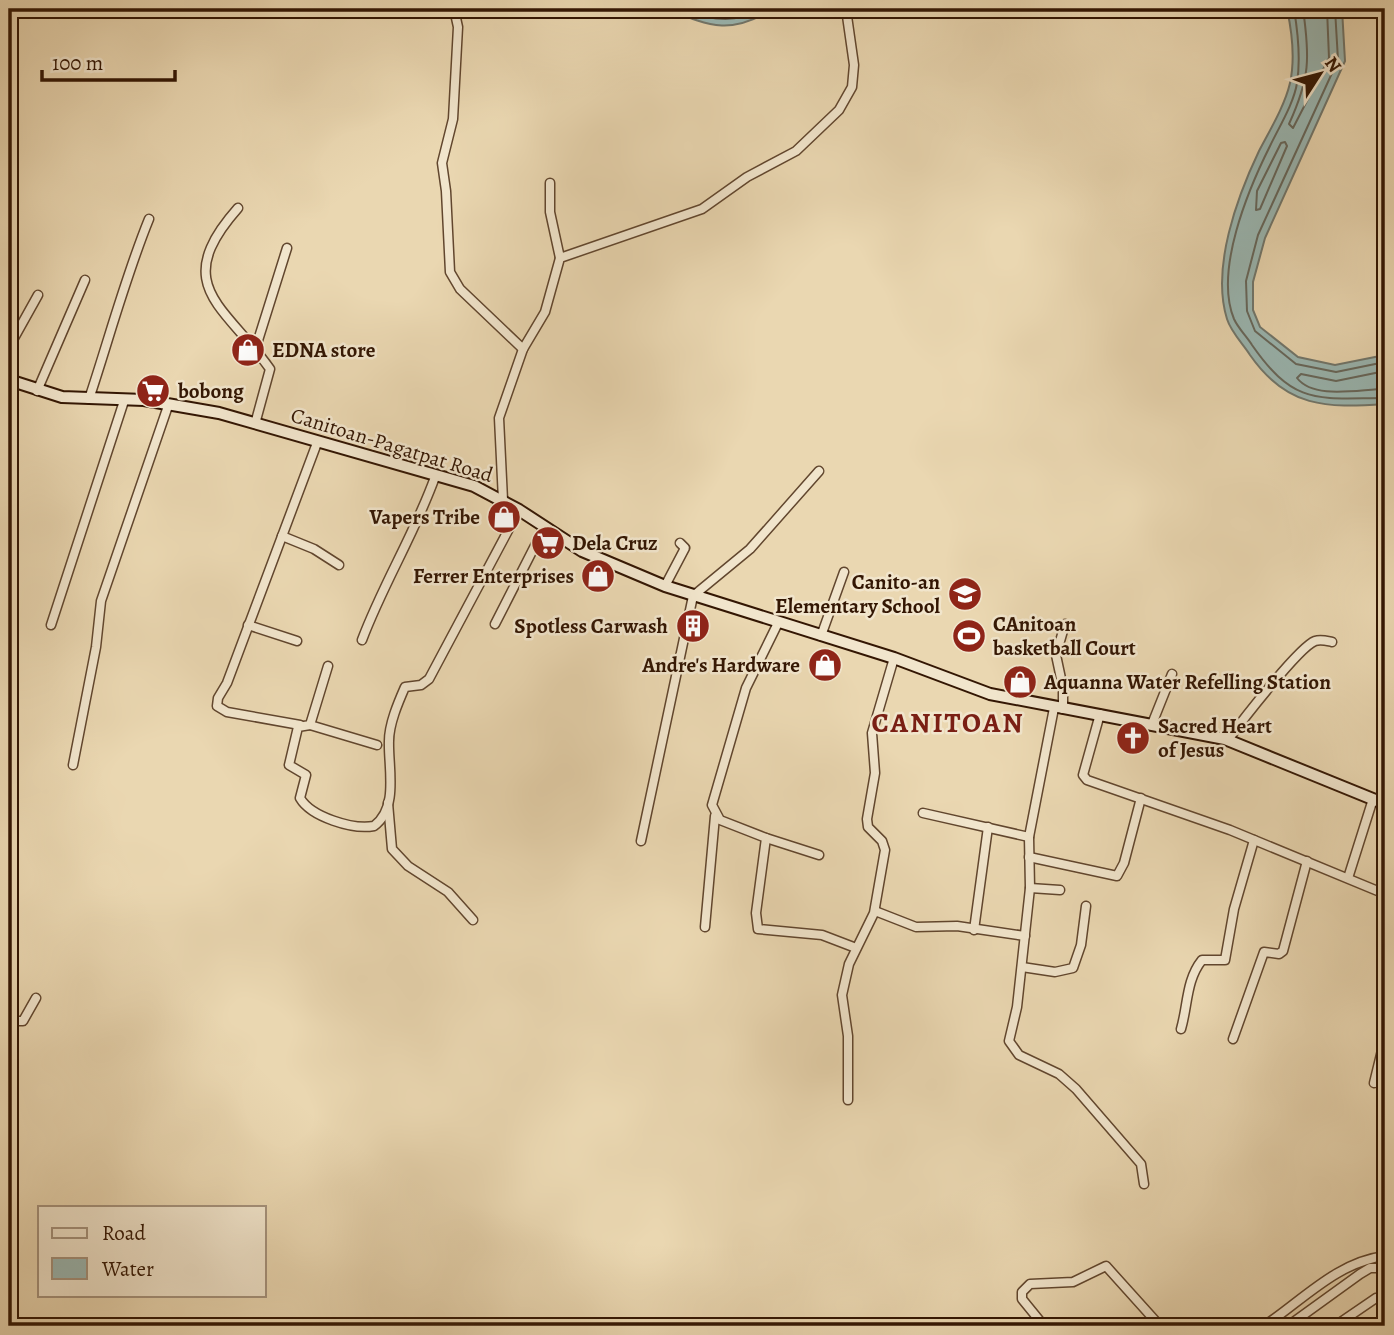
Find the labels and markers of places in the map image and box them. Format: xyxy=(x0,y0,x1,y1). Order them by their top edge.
shop icon: EDNA store xyxy=(229,331,267,369)
place label: EDNA store xyxy=(272,336,376,364)
supermarket icon: bobong xyxy=(134,372,172,410)
place label: bobong xyxy=(177,377,244,405)
shop icon: Vapers Tribe xyxy=(485,498,523,536)
place label: Vapers Tribe xyxy=(369,503,480,531)
supermarket icon: Dela Cruz xyxy=(529,524,567,562)
place label: Dela Cruz xyxy=(572,529,658,557)
shop icon: Ferrer Enterprises xyxy=(579,557,617,595)
place label: Ferrer Enterprises xyxy=(413,562,574,590)
place label: Canito-an Elementary School xyxy=(775,568,940,620)
school or university icon: Canito-an Elementary School xyxy=(946,575,984,613)
building icon: Spotless Carwash xyxy=(674,607,712,645)
place label: CAnitoan basketball Court xyxy=(992,610,1136,662)
place label: Spotless Carwash xyxy=(514,612,668,640)
sports icon: CAnitoan basketball Court xyxy=(950,617,988,655)
shop icon: Andre's Hardware xyxy=(806,646,844,684)
place label: Andre's Hardware xyxy=(641,651,800,679)
shop icon: Aquanna Water Refelling Station xyxy=(1001,663,1039,701)
place label: Aquanna Water Refelling Station xyxy=(1043,668,1331,696)
place label: Sacred Heart of Jesus xyxy=(1158,712,1272,764)
church icon: Sacred Heart of Jesus xyxy=(1114,719,1152,757)

